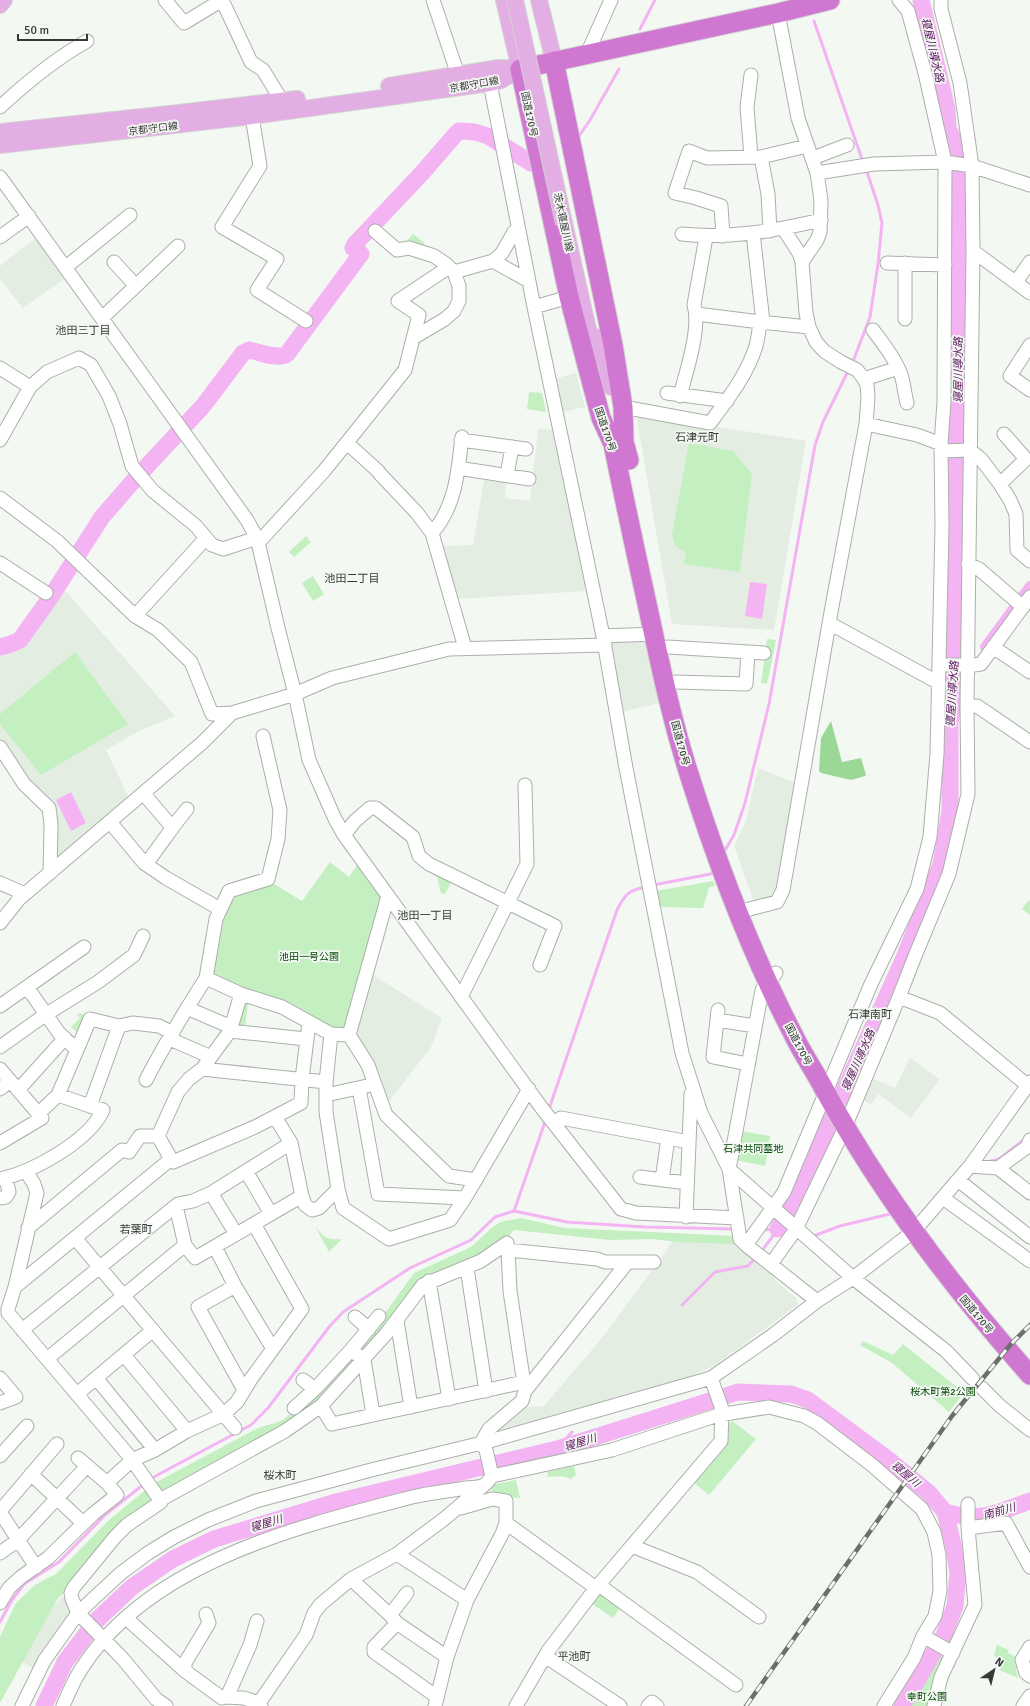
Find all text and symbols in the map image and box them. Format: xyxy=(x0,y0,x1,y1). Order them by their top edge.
scale bar xyxy=(18,16,87,42)
water label: 寝屋川導水路 xyxy=(919,16,946,85)
text: 50 m xyxy=(24,23,49,38)
street label: 京都守口線 xyxy=(449,75,500,95)
street label: 国道170号 xyxy=(518,90,540,138)
street label: 京都守口線 xyxy=(128,120,179,138)
street label: 茨木寝屋川線 xyxy=(551,192,575,253)
district label: 池田三丁目 xyxy=(56,324,111,337)
water label: 寝屋川導水路 xyxy=(952,336,965,403)
street label: 国道170号 xyxy=(592,406,618,453)
district label: 石津元町 xyxy=(675,431,719,444)
district label: 池田二丁目 xyxy=(325,572,380,585)
water label: 寝屋川導水路 xyxy=(944,660,961,727)
street label: 国道170号 xyxy=(668,719,692,767)
district label: 池田一丁目 xyxy=(398,909,453,922)
park label: 池田一号公園 xyxy=(279,951,339,963)
district label: 石津南町 xyxy=(848,1008,892,1021)
street label: 国道170号 xyxy=(782,1021,814,1068)
water label: 寝屋川導水路 xyxy=(839,1026,878,1093)
park label: 石津共同墓地 xyxy=(723,1143,784,1155)
district label: 若葉町 xyxy=(120,1223,153,1236)
street label: 国道170号 xyxy=(957,1293,996,1336)
park label: 桜木町第2公園 xyxy=(910,1386,976,1398)
water label: 寝屋川 xyxy=(562,1431,599,1454)
water label: 寝屋川 xyxy=(889,1459,923,1491)
district label: 桜木町 xyxy=(264,1469,297,1482)
water label: 南前川 xyxy=(981,1500,1018,1522)
water label: 寝屋川 xyxy=(248,1512,285,1535)
district label: 平池町 xyxy=(558,1650,591,1663)
north arrow xyxy=(974,1650,1014,1690)
text: N xyxy=(993,1655,1006,1670)
park label: 幸町公園 xyxy=(907,1691,947,1703)

